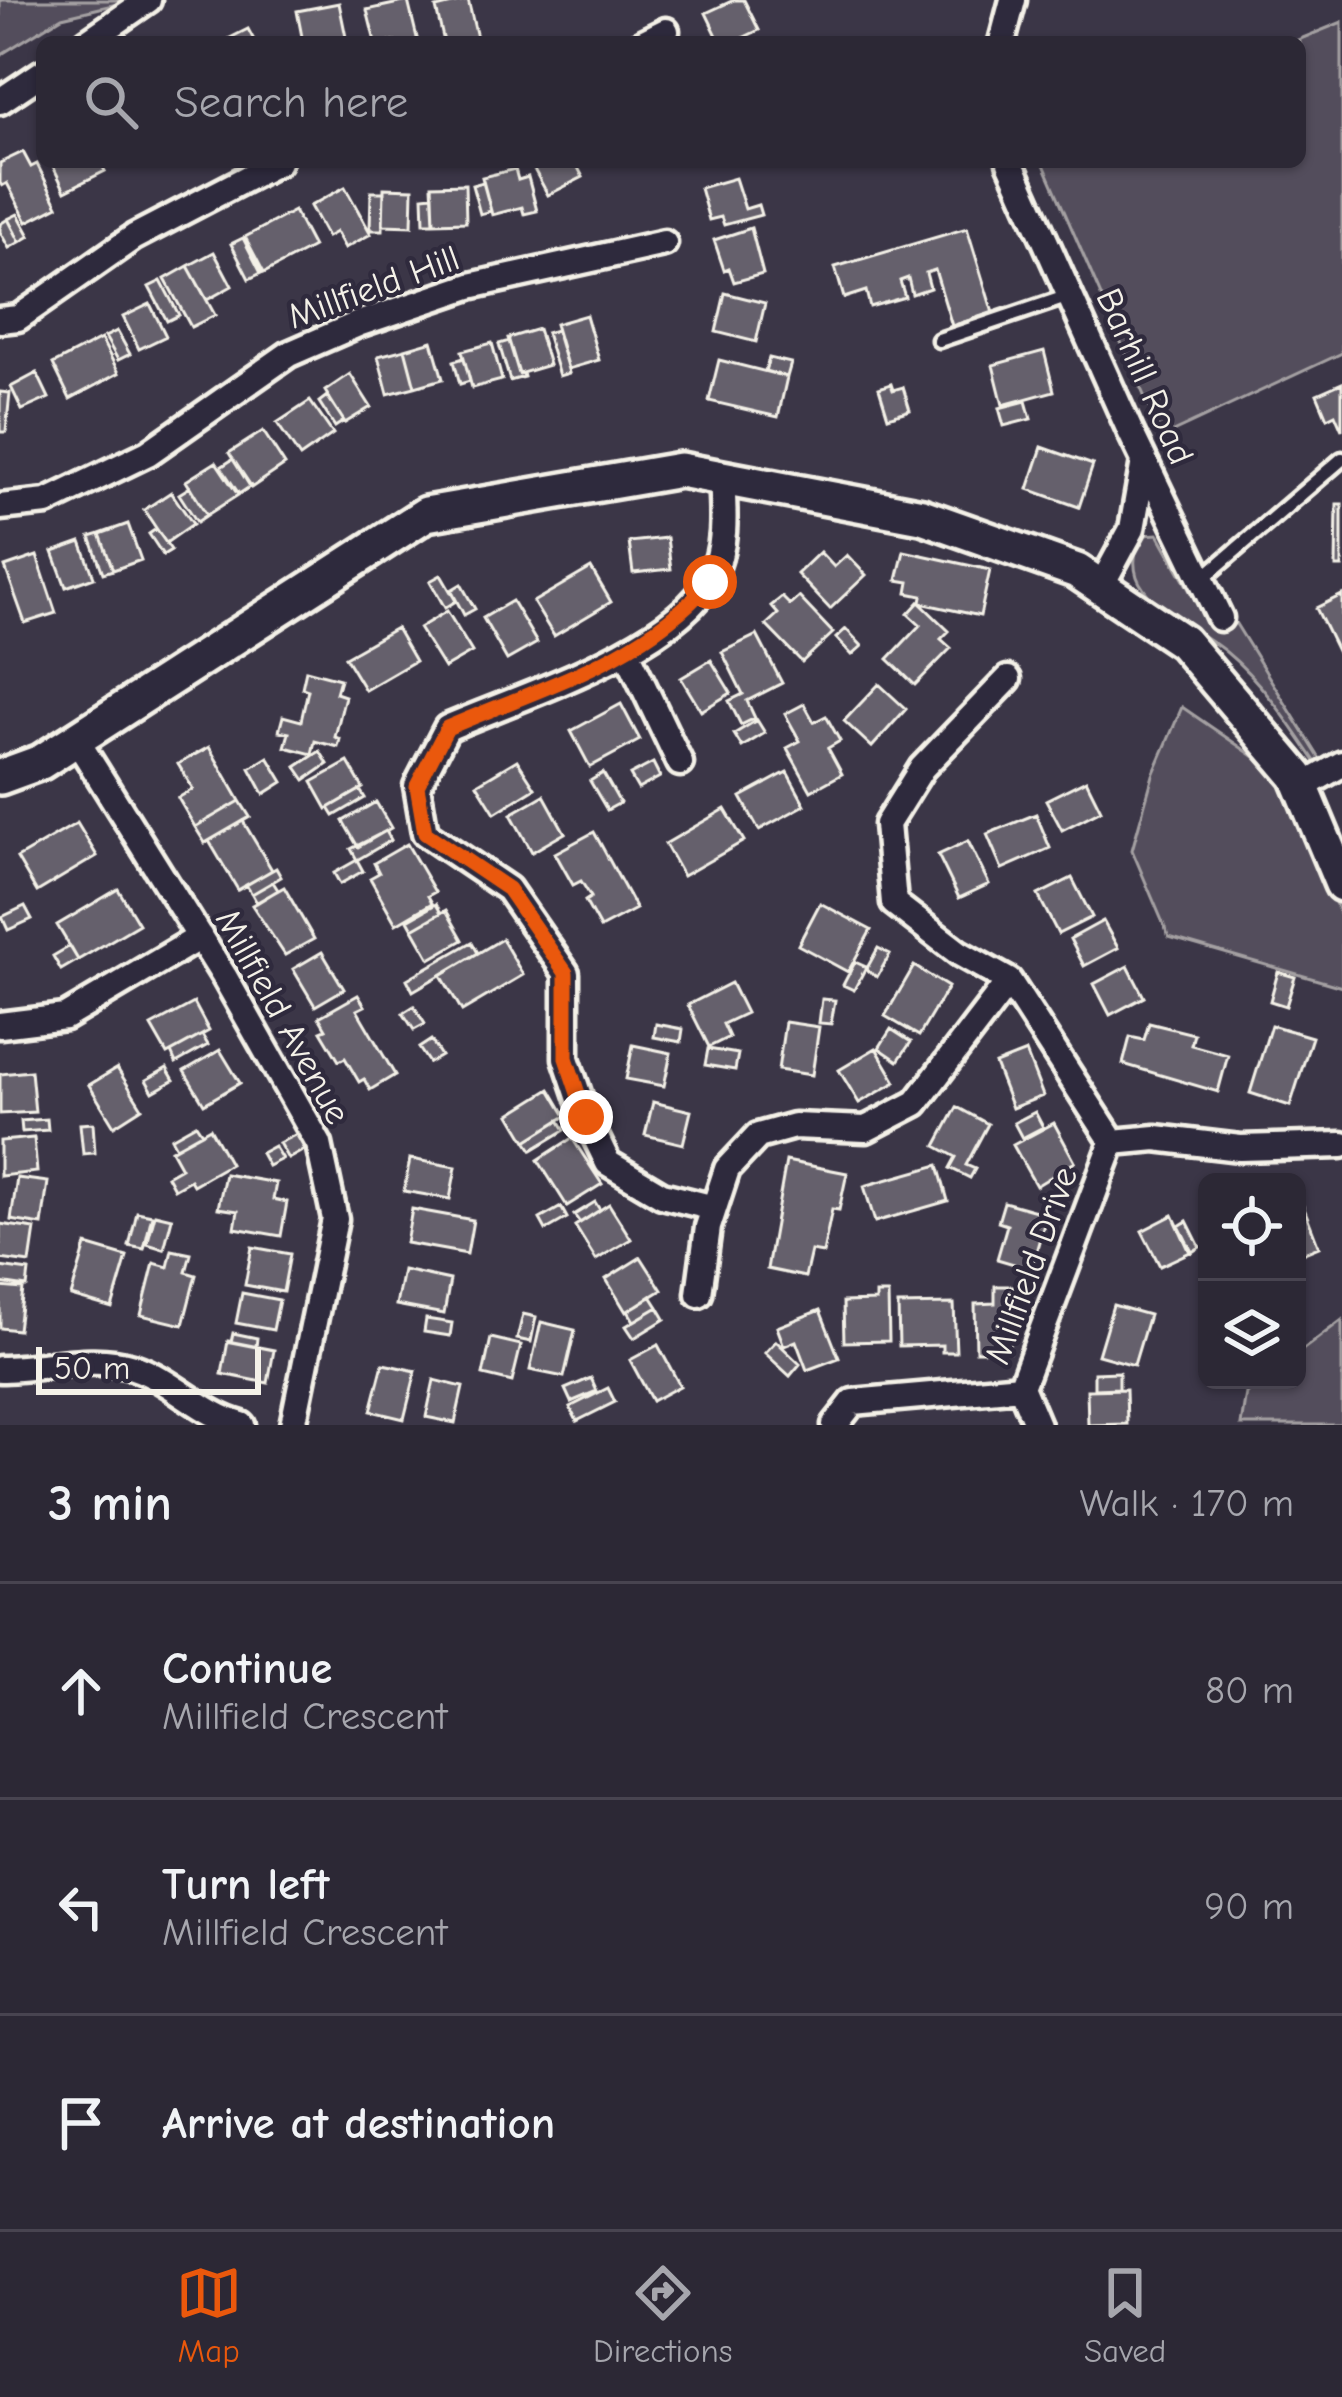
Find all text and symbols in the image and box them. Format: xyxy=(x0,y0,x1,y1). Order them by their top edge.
search box xyxy=(36,36,1306,168)
icon: search xyxy=(78,69,144,135)
text: Search here xyxy=(174,76,408,128)
street label: Millfield Hill xyxy=(282,237,465,337)
street label: Barhill Road xyxy=(1088,282,1202,471)
route start xyxy=(683,555,737,609)
street label: Millfield Avenue xyxy=(207,902,359,1131)
route end xyxy=(559,1090,613,1144)
street label: Millfield Drive xyxy=(977,1161,1086,1370)
map controls xyxy=(1198,1173,1306,1389)
button: locate xyxy=(1198,1173,1306,1281)
button: layers xyxy=(1198,1281,1306,1389)
scale bar xyxy=(36,1341,261,1394)
text: 50 m xyxy=(54,1349,130,1387)
text: 3 min xyxy=(48,1474,172,1533)
text: Walk · 170 m xyxy=(1079,1481,1294,1526)
text: Continue xyxy=(162,1642,332,1694)
icon: ahead xyxy=(48,1658,114,1724)
text: 80 m xyxy=(1205,1668,1294,1713)
text: Millfield Crescent xyxy=(162,1694,448,1739)
text: Turn left xyxy=(162,1858,329,1910)
icon: left xyxy=(48,1874,114,1940)
text: 90 m xyxy=(1204,1884,1294,1929)
text: Millfield Crescent xyxy=(162,1910,448,1955)
icon: arrive xyxy=(48,2090,114,2156)
text: Arrive at destination xyxy=(162,2097,555,2149)
tab: Map xyxy=(176,2260,242,2370)
tab: Directions xyxy=(593,2260,733,2370)
tab: Saved xyxy=(1084,2260,1166,2370)

